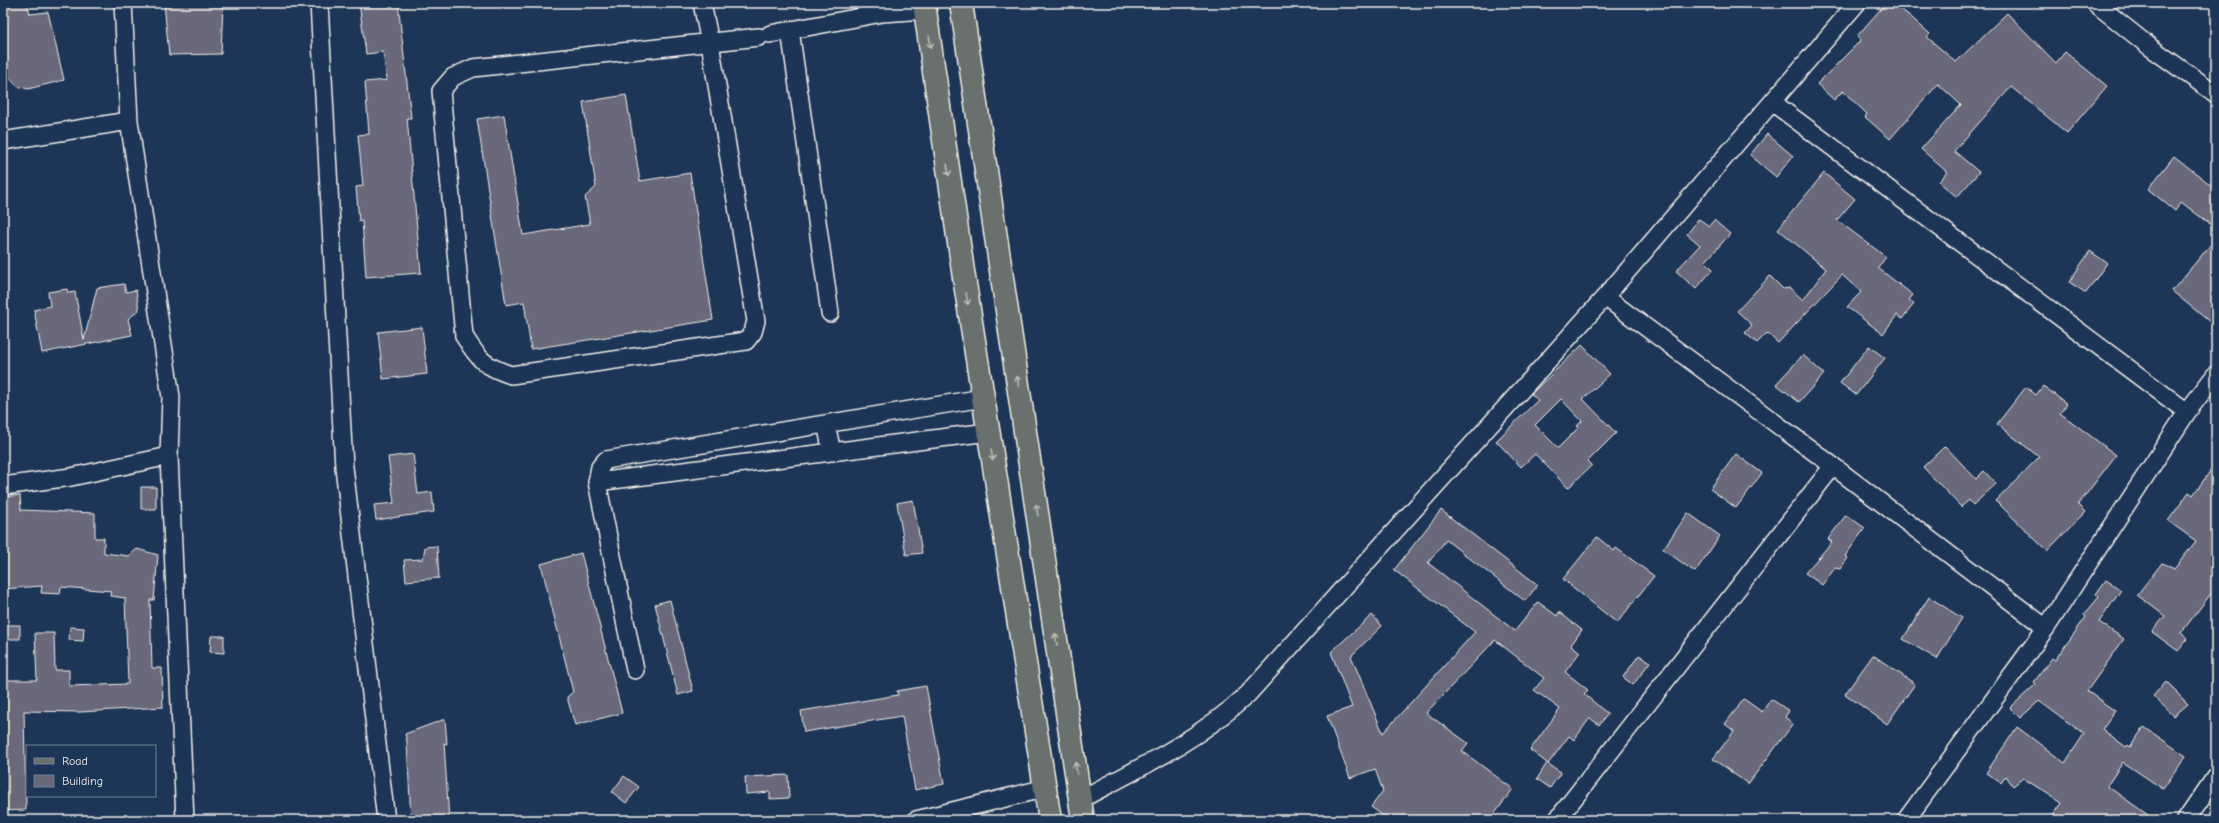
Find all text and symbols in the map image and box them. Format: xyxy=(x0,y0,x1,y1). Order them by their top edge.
one-way arrow xyxy=(926,35,934,48)
one-way arrow xyxy=(944,163,952,176)
one-way arrow xyxy=(963,292,971,305)
one-way arrow xyxy=(1014,376,1022,389)
one-way arrow xyxy=(988,448,996,461)
one-way arrow xyxy=(1033,504,1041,517)
one-way arrow xyxy=(1052,633,1060,646)
legend xyxy=(26,745,156,797)
text: Road xyxy=(62,754,88,768)
one-way arrow xyxy=(1072,761,1080,774)
text: Building xyxy=(62,774,103,788)

